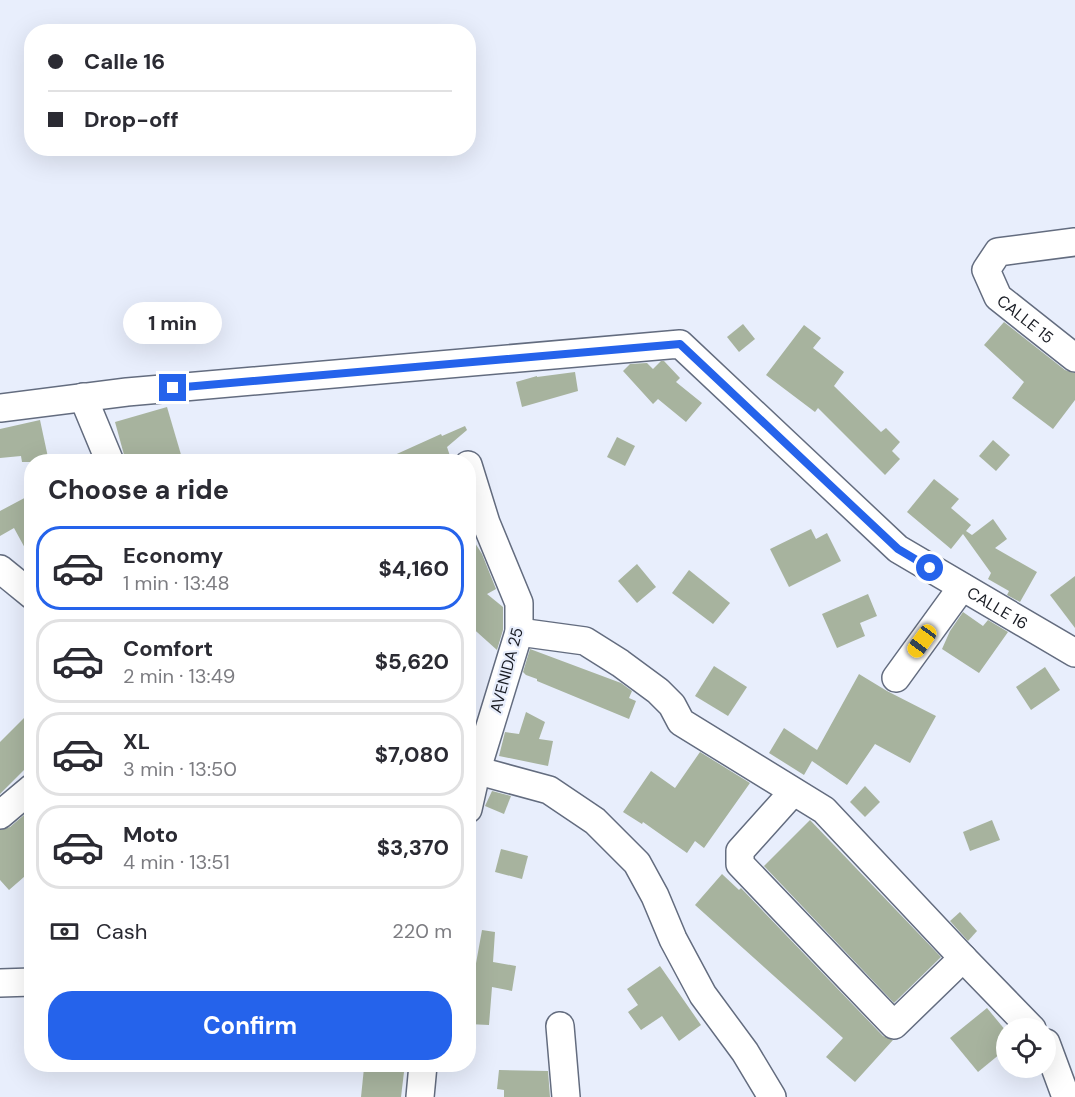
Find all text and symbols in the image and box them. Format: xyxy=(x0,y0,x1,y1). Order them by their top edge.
text: Calle 16 xyxy=(84,47,165,76)
text: Drop-off xyxy=(84,105,179,134)
street label: CALLE 15 xyxy=(993,290,1058,348)
callout: 1 min xyxy=(124,301,222,343)
text: 1 min xyxy=(148,310,197,336)
route end xyxy=(159,374,186,401)
text: Choose a ride xyxy=(48,472,229,507)
icon: car xyxy=(51,541,105,595)
text: Economy xyxy=(123,541,223,570)
text: $4,160 xyxy=(379,554,449,583)
route start xyxy=(916,554,943,581)
text: 1 min · 13:48 xyxy=(123,570,230,596)
street label: CALLE 16 xyxy=(963,582,1032,634)
car xyxy=(904,621,940,661)
street label: AVENIDA 25 xyxy=(485,625,528,715)
icon: car xyxy=(51,634,105,688)
text: Comfort xyxy=(123,634,213,663)
text: $5,620 xyxy=(375,647,449,676)
text: 2 min · 13:49 xyxy=(123,663,235,689)
icon: car xyxy=(51,727,105,781)
text: XL xyxy=(123,727,150,756)
text: $7,080 xyxy=(375,740,449,769)
text: 3 min · 13:50 xyxy=(123,756,237,782)
icon: car xyxy=(51,820,105,874)
text: Moto xyxy=(123,820,178,849)
text: $3,370 xyxy=(377,833,449,862)
text: 4 min · 13:51 xyxy=(123,849,230,875)
icon: cash xyxy=(48,915,81,948)
text: Cash xyxy=(96,917,147,946)
text: 220 m xyxy=(392,918,452,944)
button: Confirm xyxy=(48,991,452,1060)
map controls xyxy=(996,1018,1056,1078)
button: locate xyxy=(996,1018,1056,1078)

